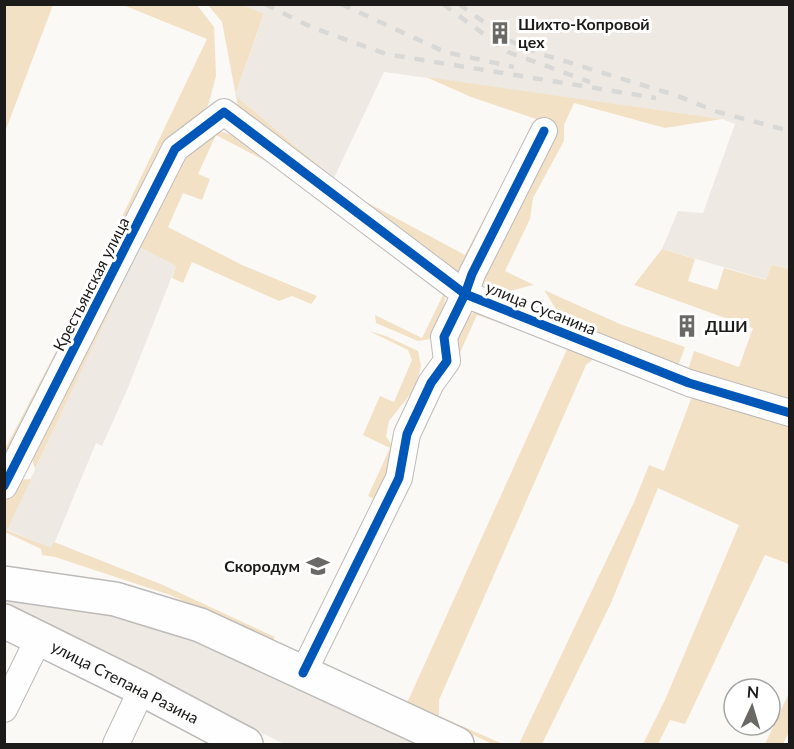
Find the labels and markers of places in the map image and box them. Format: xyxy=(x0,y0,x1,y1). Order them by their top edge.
place label: Шихто-Копровой цех xyxy=(518,14,650,51)
building icon: Шихто-Копровой цех xyxy=(487,20,513,46)
building icon: ДШИ xyxy=(674,313,700,339)
place label: ДШИ xyxy=(705,316,748,335)
school or university icon: Скородум xyxy=(305,553,331,579)
place label: Скородум xyxy=(224,556,300,575)

